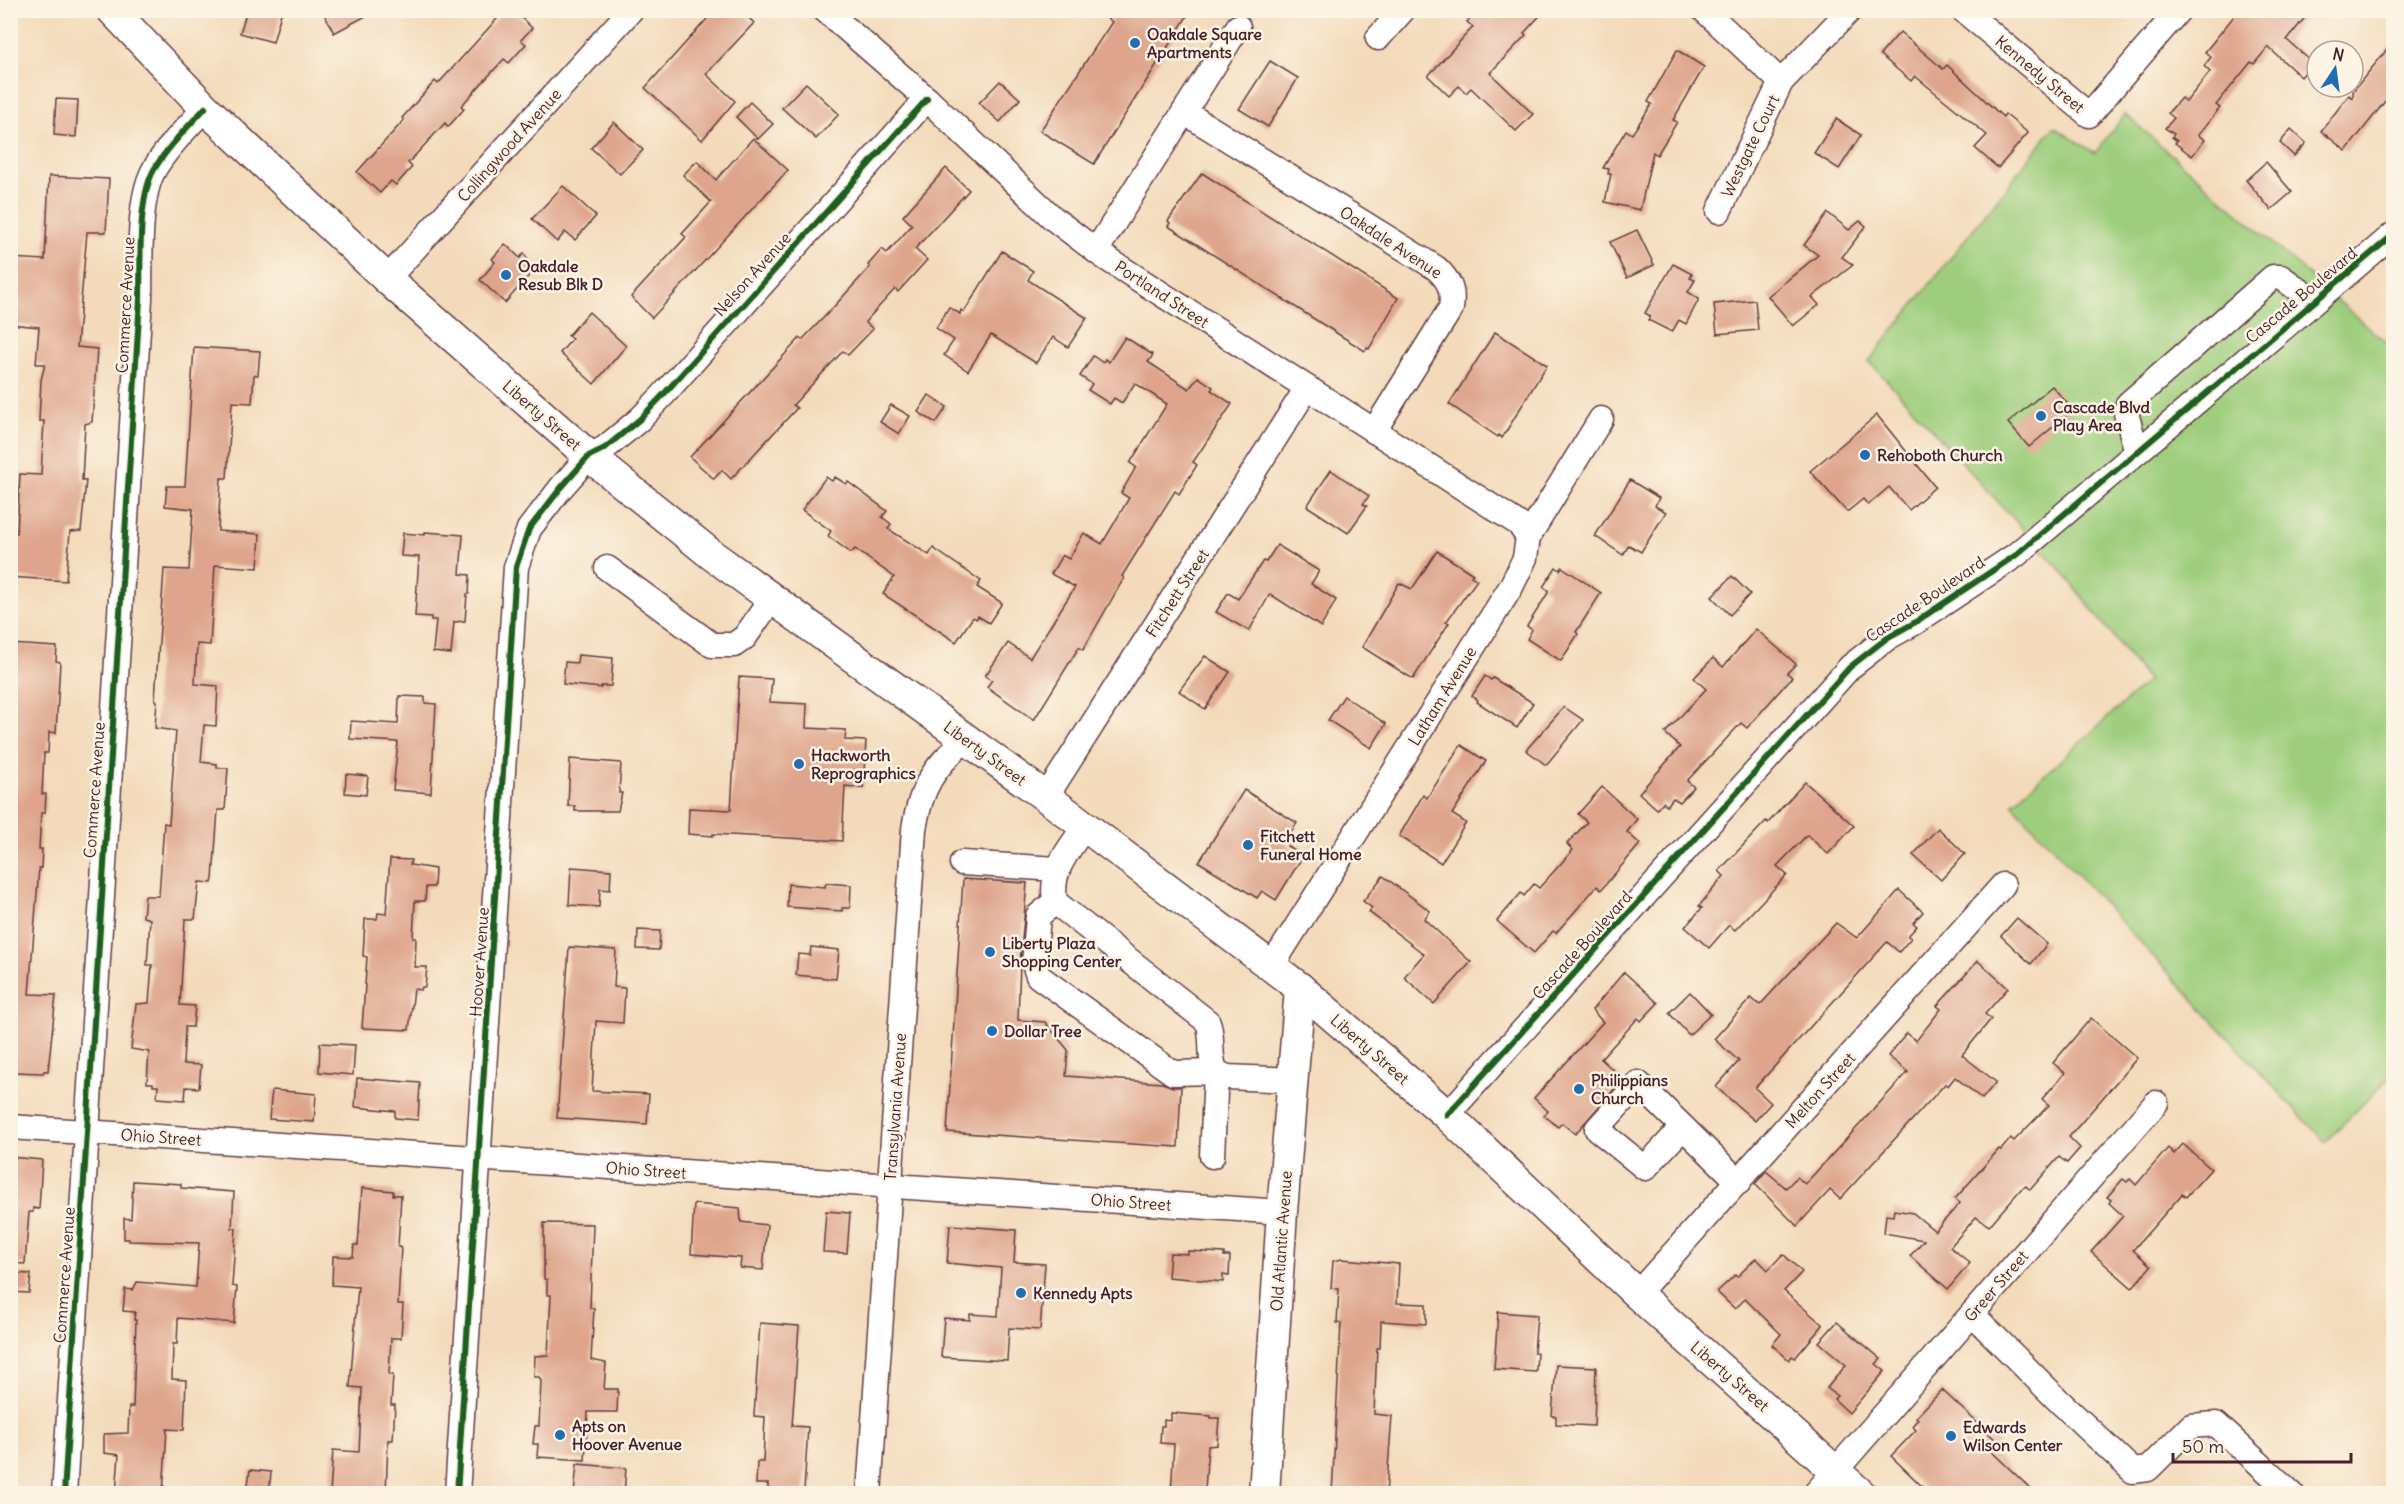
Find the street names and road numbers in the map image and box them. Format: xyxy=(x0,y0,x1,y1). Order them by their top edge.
street label: Kennedy Street xyxy=(1991,31,2089,117)
street label: Collingwood Avenue xyxy=(453,84,565,206)
street label: Westgate Court xyxy=(1717,91,1784,201)
street label: Oakdale Avenue xyxy=(1336,202,1446,282)
street label: Nelson Avenue xyxy=(709,228,795,320)
street label: Commerce Avenue xyxy=(111,236,139,374)
street label: Cascade Boulevard xyxy=(2241,243,2361,347)
street label: Portland Street xyxy=(1111,256,1213,332)
street label: Liberty Street xyxy=(499,376,586,455)
street label: Fitchett Street xyxy=(1141,545,1213,641)
street label: Cascade Boulevard xyxy=(1862,552,1988,646)
street label: Latham Avenue xyxy=(1404,643,1480,749)
street label: Liberty Street xyxy=(940,716,1031,790)
street label: Commerce Avenue xyxy=(79,721,109,859)
street label: Cascade Boulevard xyxy=(1528,887,1636,1003)
street label: Hoover Avenue xyxy=(465,907,493,1017)
street label: Liberty Street xyxy=(1327,1010,1414,1089)
street label: Transylvania Avenue xyxy=(880,1032,910,1182)
street label: Melton Street xyxy=(1781,1047,1860,1132)
street label: Ohio Street xyxy=(120,1124,203,1150)
street label: Ohio Street xyxy=(605,1157,688,1183)
street label: Old Atlantic Avenue xyxy=(1266,1170,1296,1312)
street label: Ohio Street xyxy=(1090,1189,1173,1215)
street label: Commerce Avenue xyxy=(49,1206,79,1344)
street label: Greer Street xyxy=(1960,1246,2033,1326)
street label: Liberty Street xyxy=(1687,1337,1774,1416)

